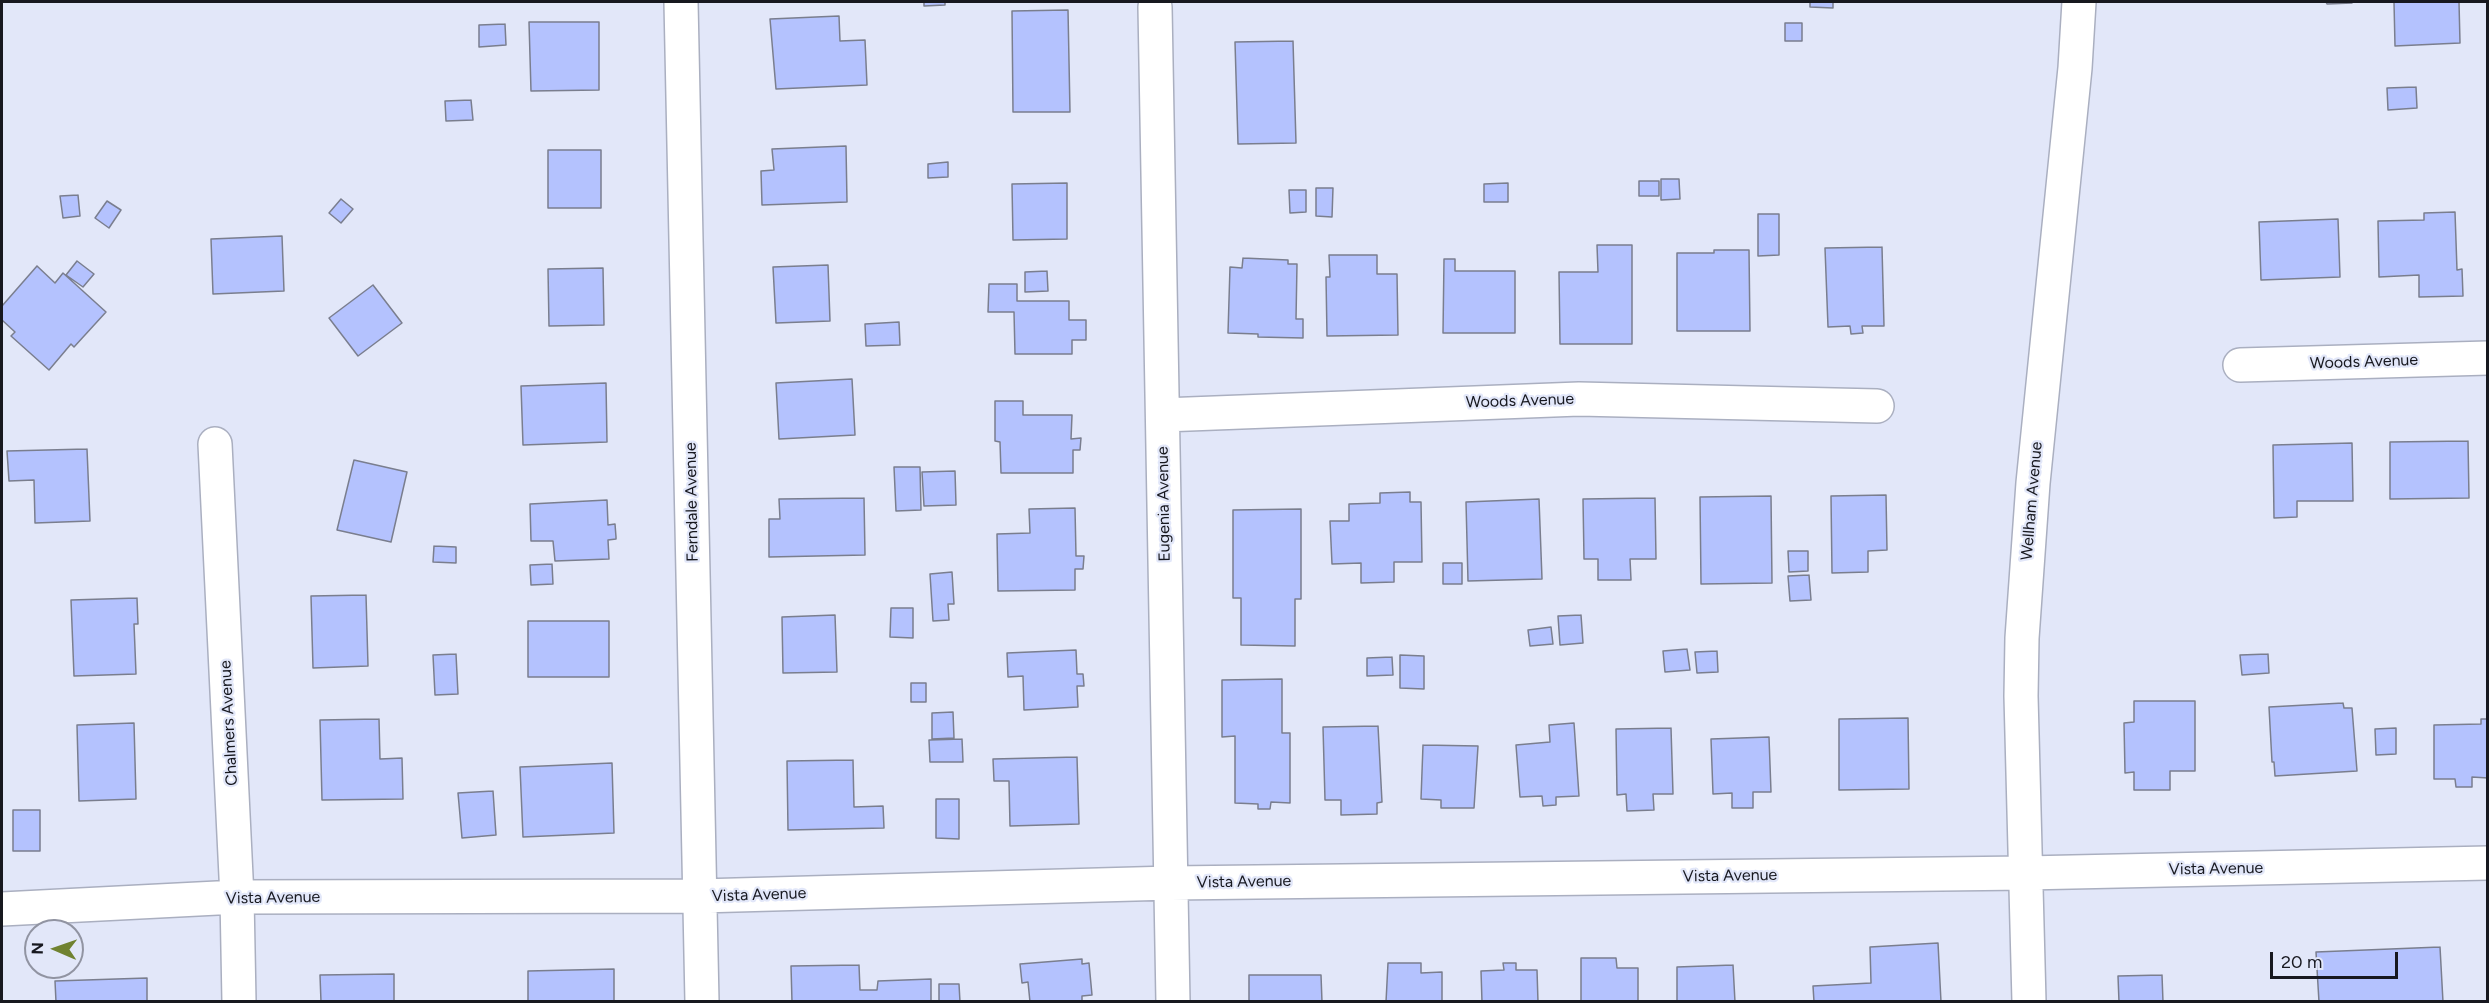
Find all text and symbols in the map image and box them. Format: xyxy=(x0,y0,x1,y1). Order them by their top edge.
street label: Woods Avenue xyxy=(2310,351,2418,373)
street label: Woods Avenue xyxy=(1466,390,1574,412)
street label: Wellham Avenue xyxy=(2017,441,2047,561)
street label: Ferndale Avenue xyxy=(681,442,703,562)
street label: Eugenia Avenue xyxy=(1153,446,1175,562)
street label: Chalmers Avenue xyxy=(216,660,242,786)
street label: Vista Avenue xyxy=(2169,859,2263,879)
street label: Vista Avenue xyxy=(1683,866,1777,886)
street label: Vista Avenue xyxy=(1197,872,1291,892)
street label: Vista Avenue xyxy=(711,884,807,906)
street label: Vista Avenue xyxy=(226,888,320,908)
north arrow xyxy=(24,919,84,979)
scale bar xyxy=(2273,940,2400,978)
text: N xyxy=(28,942,47,955)
text: 20 m xyxy=(2281,951,2322,973)

